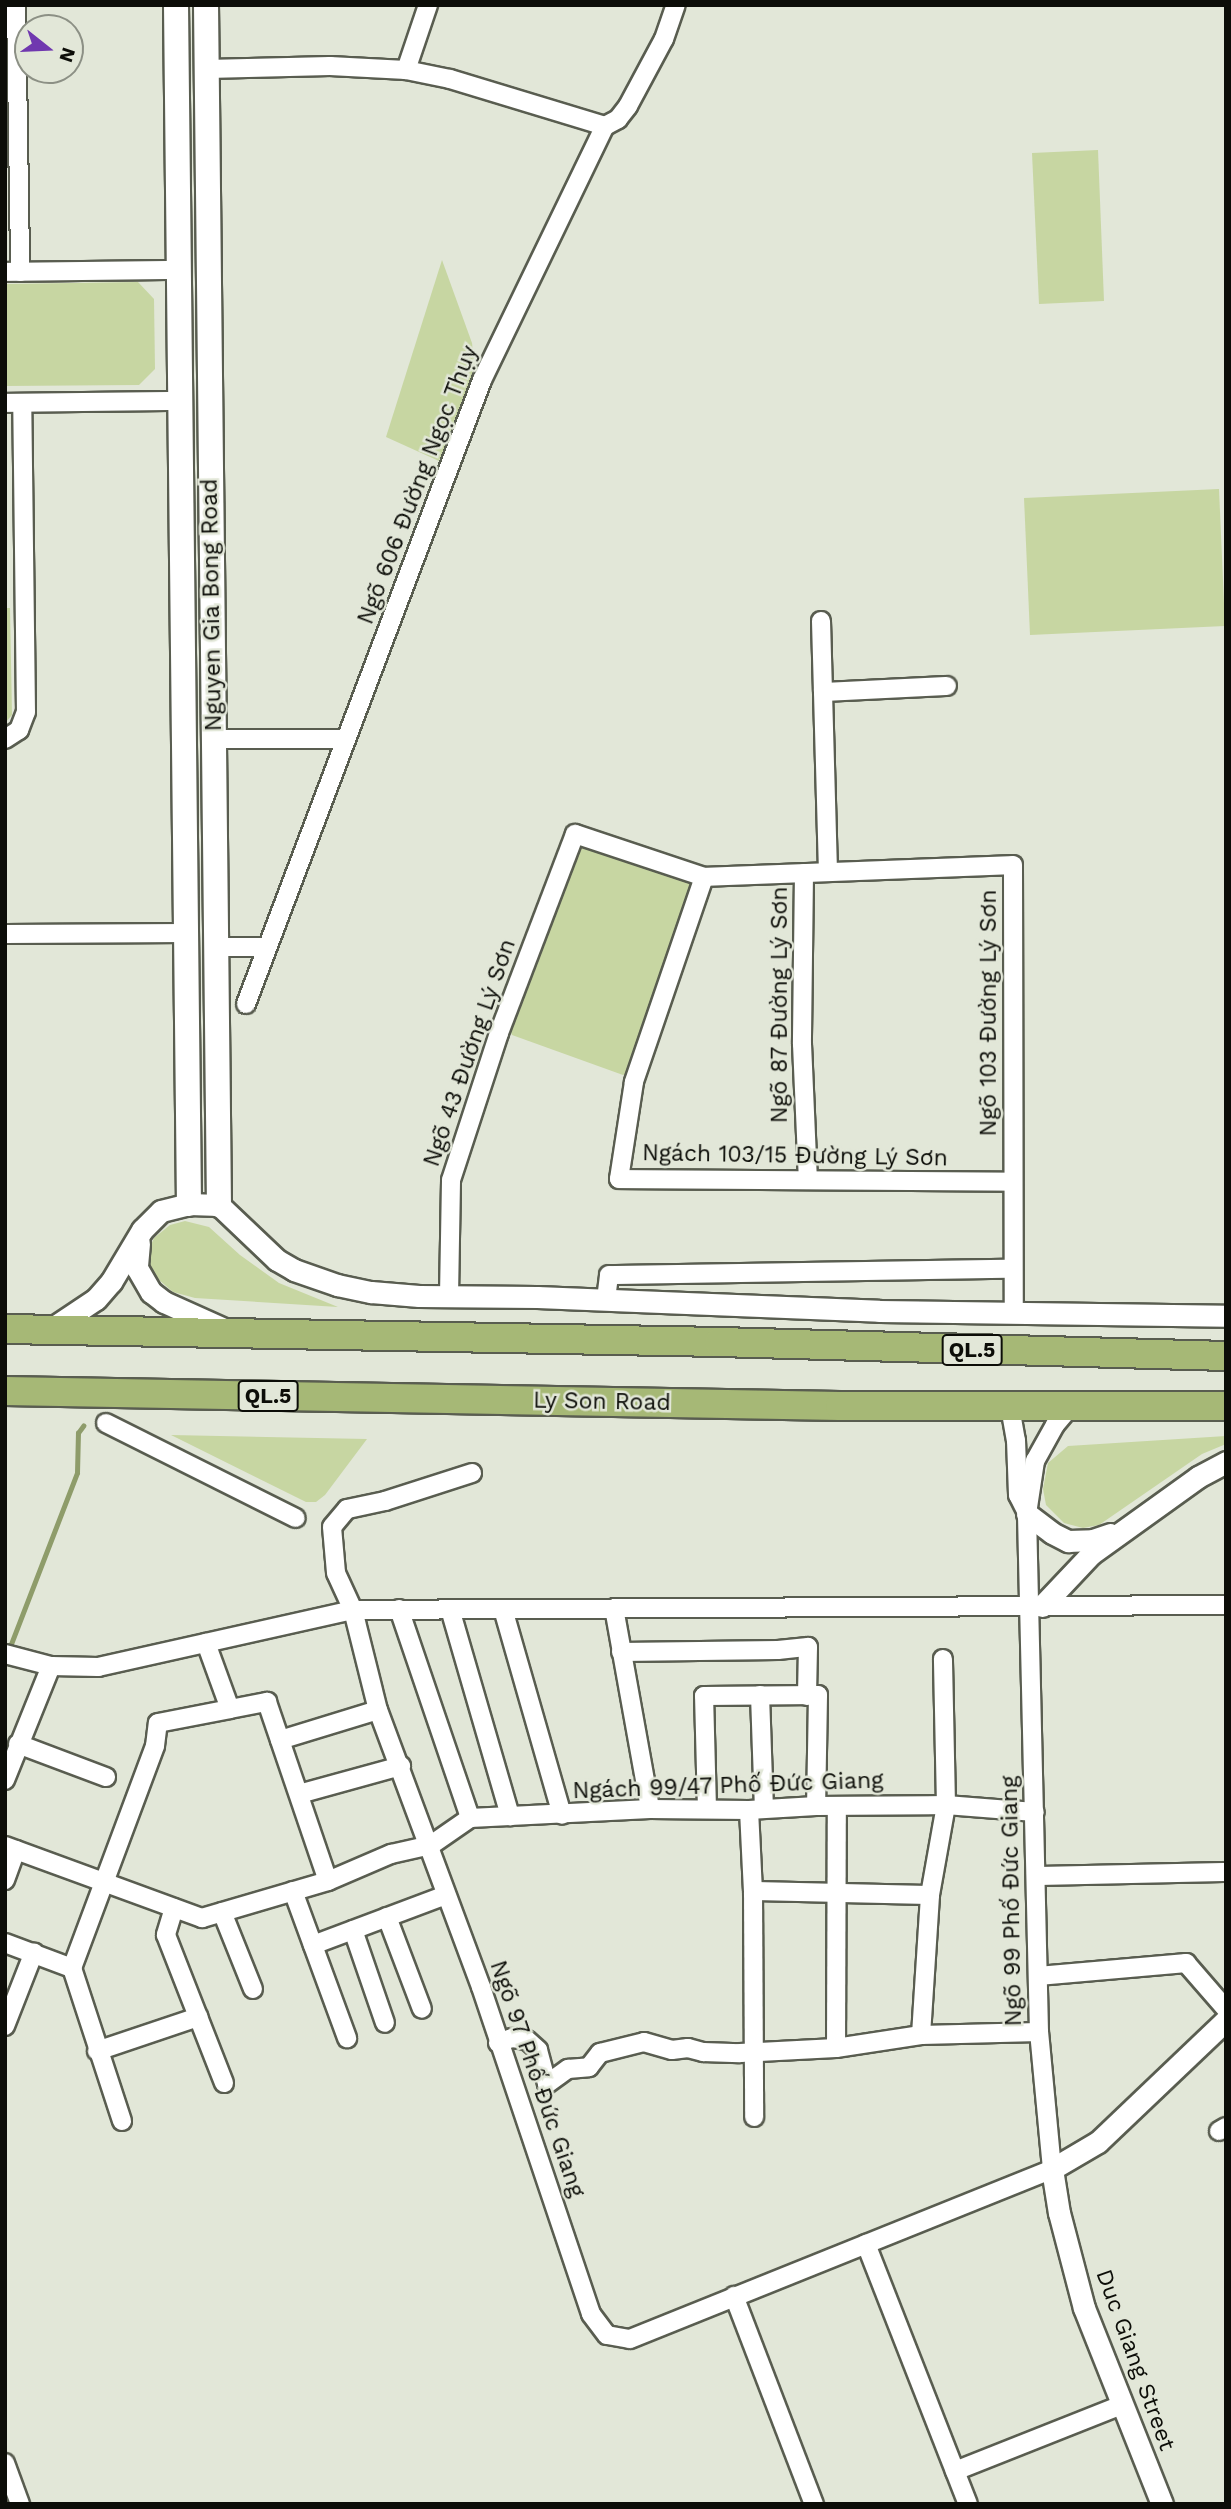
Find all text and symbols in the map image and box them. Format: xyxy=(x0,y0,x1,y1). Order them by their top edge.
north arrow xyxy=(14,14,84,84)
text: N xyxy=(54,45,81,65)
street label: Ngõ 606 Đường Ngọc Thụy xyxy=(352,341,484,629)
street label: Nguyen Gia Bong Road xyxy=(196,478,228,732)
street label: Ngõ 87 Đường Lý Sơn xyxy=(766,886,794,1124)
street label: Ngõ 103 Đường Lý Sơn xyxy=(975,889,1003,1137)
street label: Ngõ 43 Đường Lý Sơn xyxy=(418,935,522,1171)
street label: Ngách 103/15 Đường Lý Sơn xyxy=(641,1140,949,1172)
road number: QL.5 xyxy=(940,1332,1004,1368)
road number: QL.5 xyxy=(236,1378,300,1414)
street label: Ly Son Road xyxy=(533,1387,671,1417)
street label: Ngách 99/47 Phố Đức Giang xyxy=(572,1767,884,1805)
street label: Ngõ 99 Phố Đức Giang xyxy=(996,1775,1028,2027)
street label: Ngõ 97 Phố Đức Giang xyxy=(483,1957,591,2201)
street label: Duc Giang Street xyxy=(1089,2266,1181,2454)

